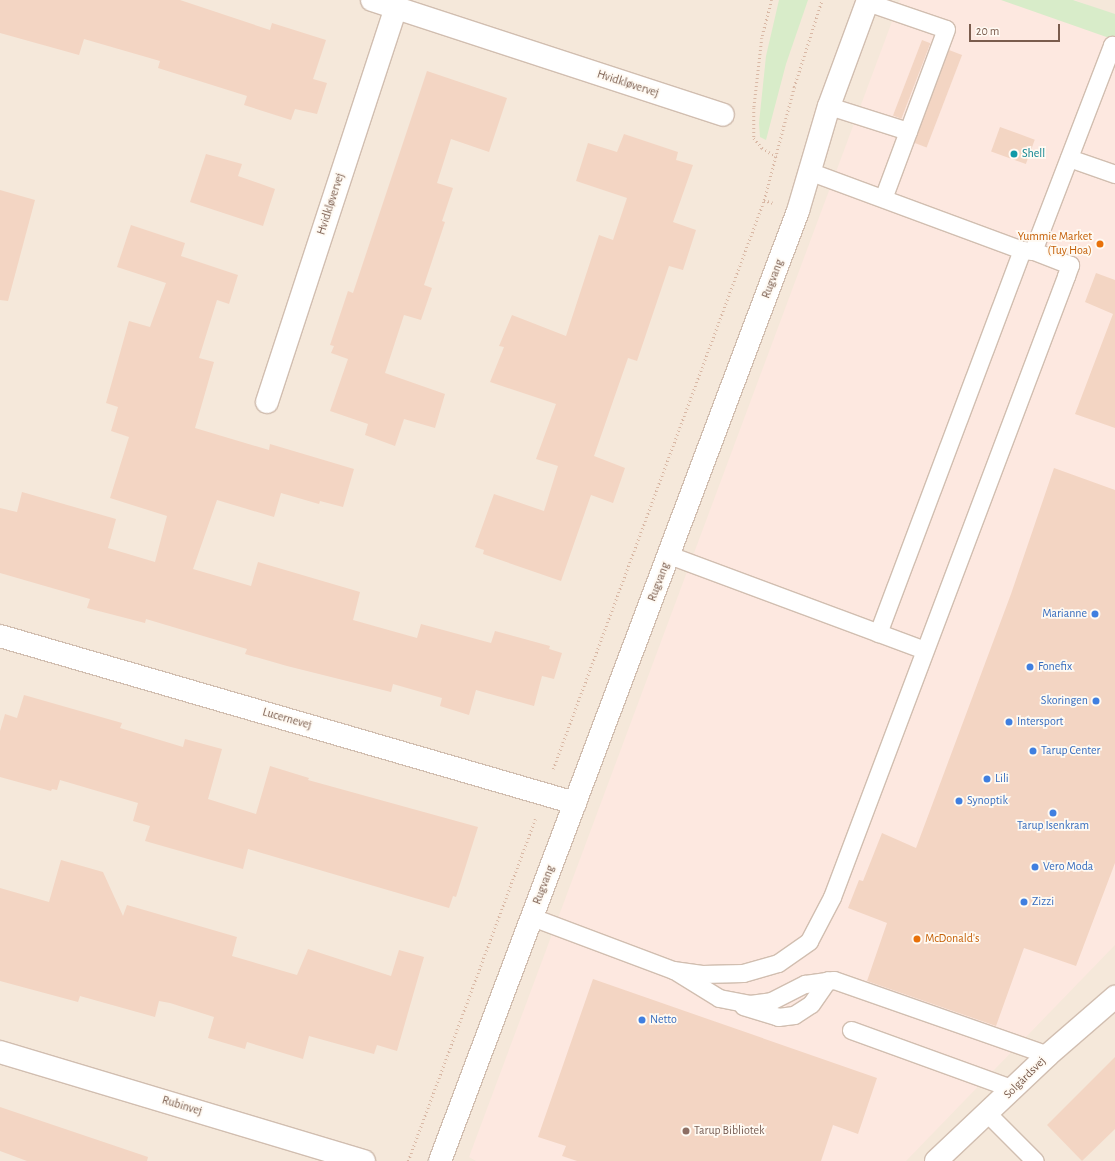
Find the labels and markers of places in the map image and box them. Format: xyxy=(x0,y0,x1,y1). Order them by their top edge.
place label: Shell xyxy=(1022,147,1045,161)
marker: Shell xyxy=(1009,149,1019,159)
place label: Yummie Market (Tuy Hoa) xyxy=(1018,230,1092,258)
marker: Yummie Market (Tuy Hoa) xyxy=(1095,239,1105,249)
place label: Marianne xyxy=(1042,607,1087,621)
marker: Marianne xyxy=(1090,609,1100,619)
place label: Fonefix xyxy=(1038,660,1072,674)
marker: Fonefix xyxy=(1025,662,1035,672)
place label: Skoringen xyxy=(1041,694,1088,708)
marker: Skoringen xyxy=(1091,696,1101,706)
place label: Intersport xyxy=(1017,715,1063,729)
marker: Intersport xyxy=(1004,717,1014,727)
place label: Tarup Center xyxy=(1041,744,1100,758)
marker: Tarup Center xyxy=(1028,746,1038,756)
place label: Lili xyxy=(995,772,1009,786)
marker: Lili xyxy=(982,774,992,784)
place label: Synoptik xyxy=(967,794,1008,808)
marker: Synoptik xyxy=(954,796,964,806)
marker: Tarup Isenkram xyxy=(1048,808,1058,818)
place label: Tarup Isenkram xyxy=(1017,819,1089,833)
place label: Vero Moda xyxy=(1043,860,1093,874)
marker: Vero Moda xyxy=(1030,862,1040,872)
place label: Zizzi xyxy=(1032,895,1054,909)
marker: Zizzi xyxy=(1019,897,1029,907)
place label: McDonald's xyxy=(925,932,979,946)
marker: McDonald's xyxy=(912,934,922,944)
place label: Netto xyxy=(650,1013,677,1027)
marker: Netto xyxy=(637,1015,647,1025)
place label: Tarup Bibliotek xyxy=(694,1124,765,1138)
marker: Tarup Bibliotek xyxy=(681,1126,691,1136)

